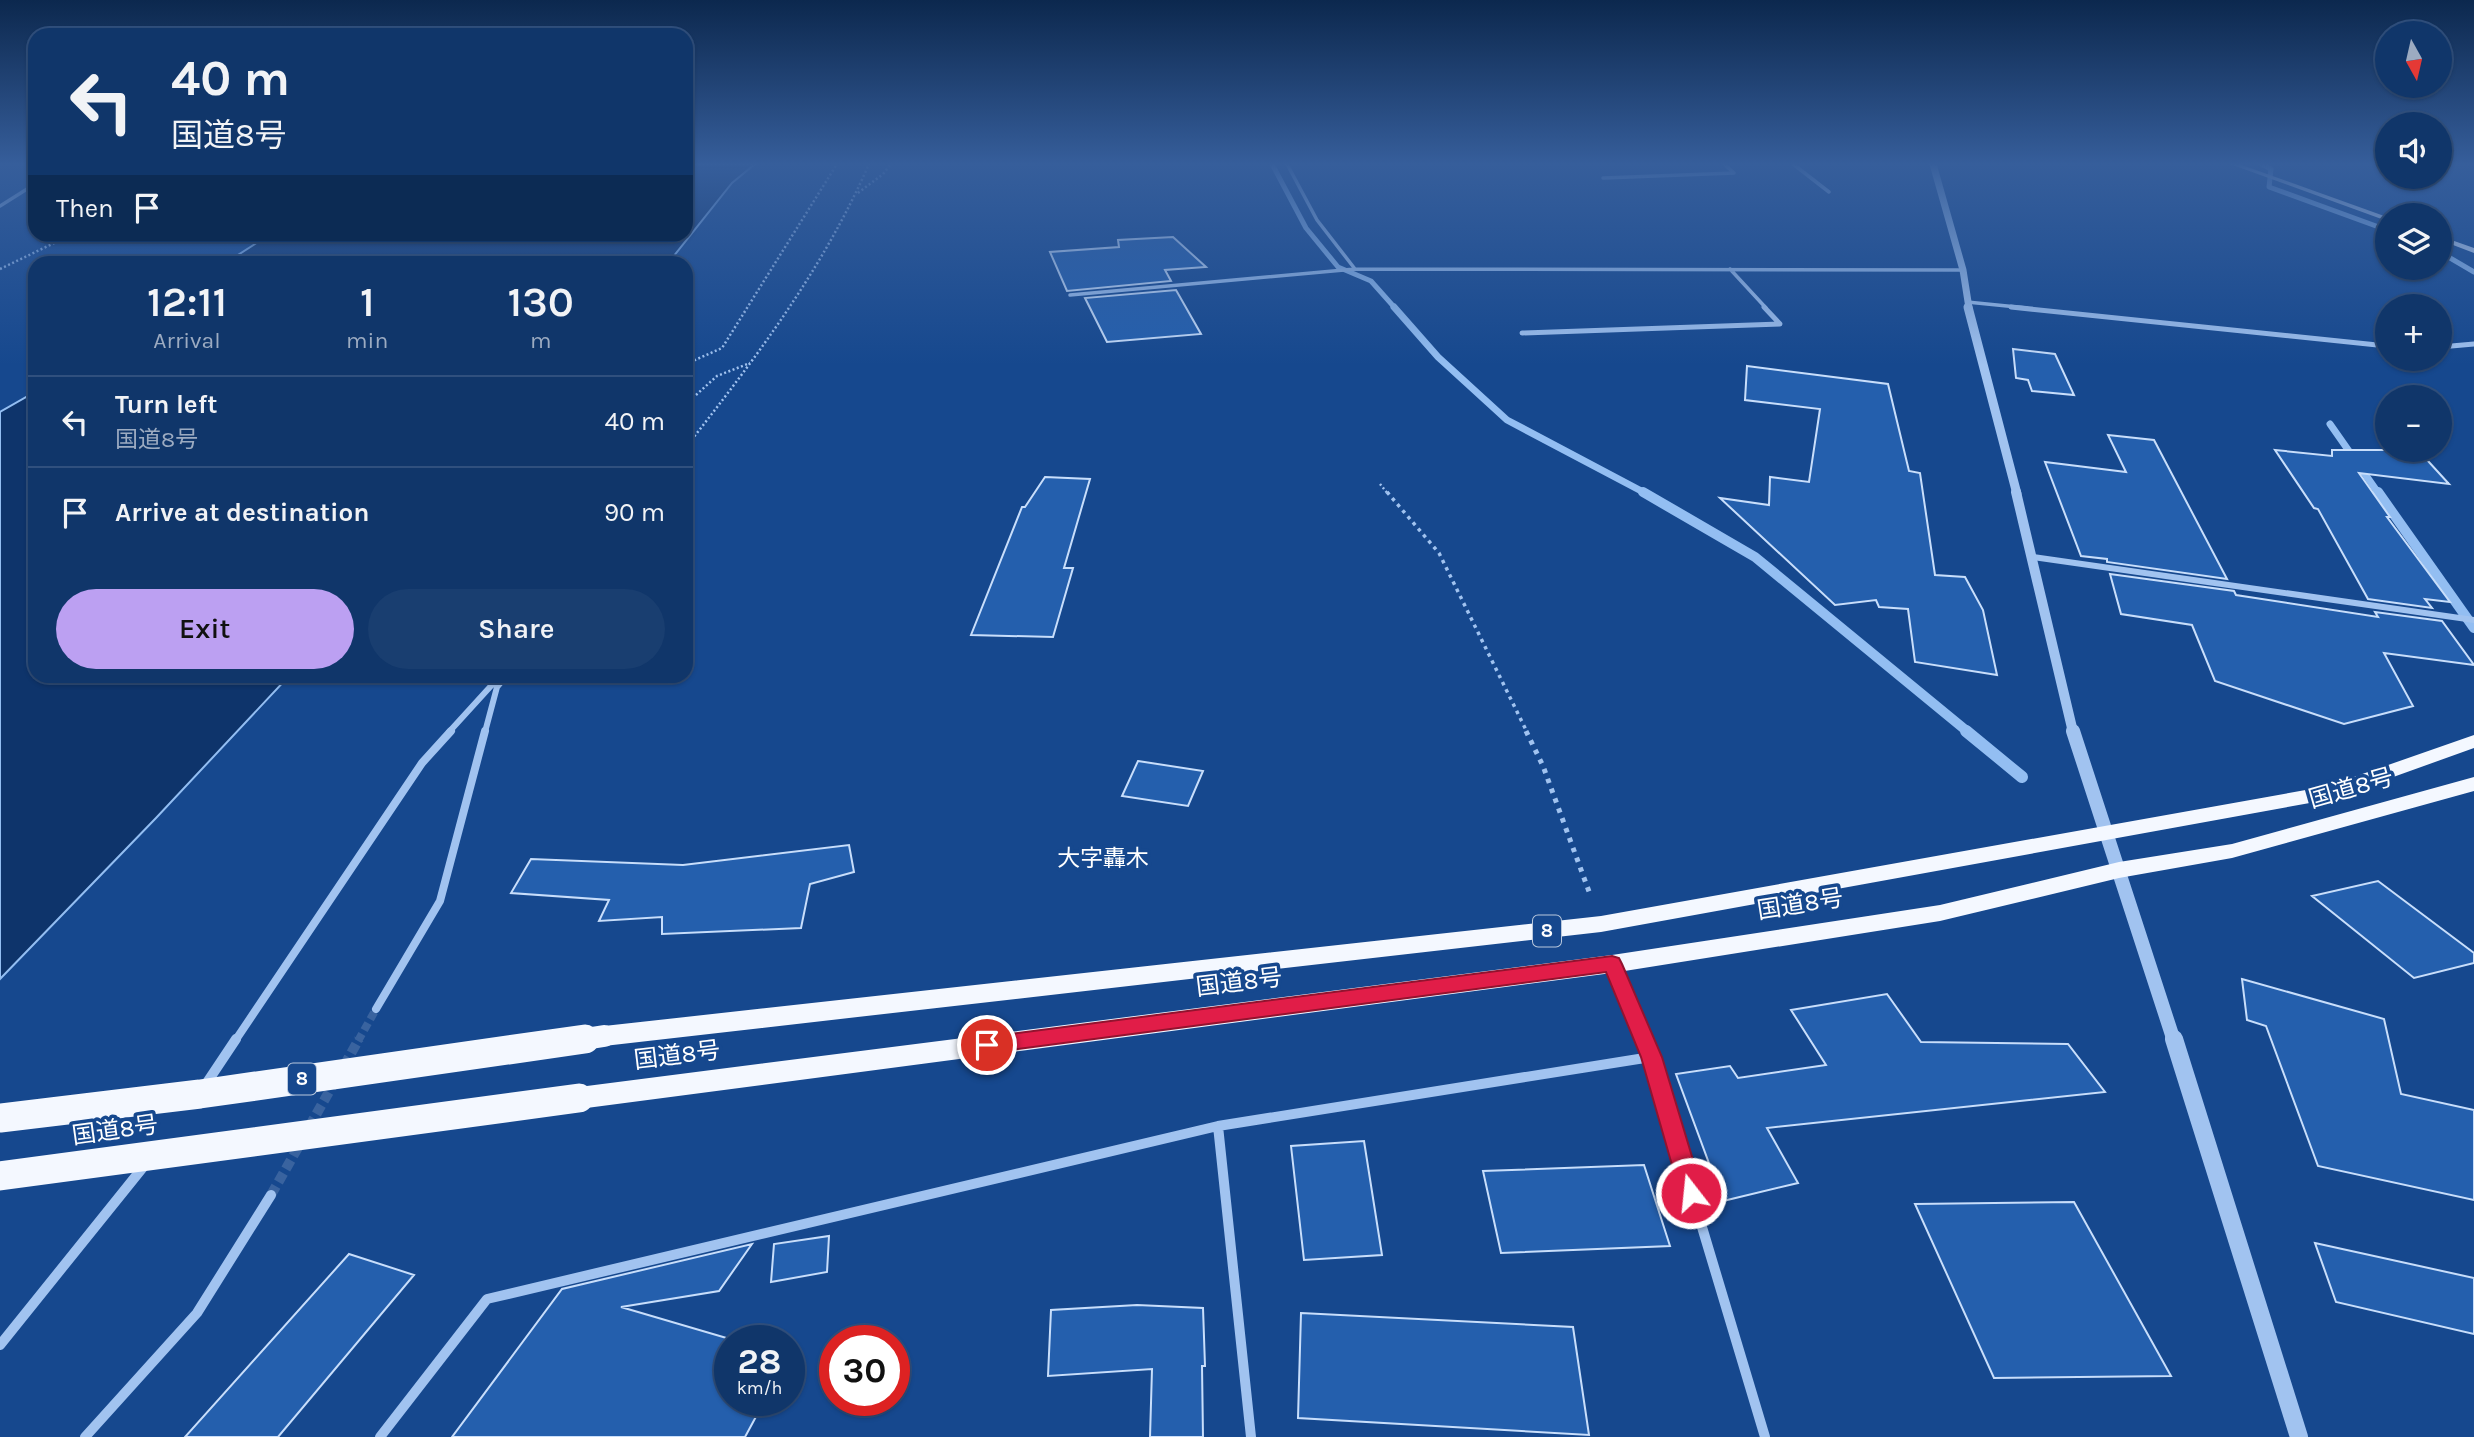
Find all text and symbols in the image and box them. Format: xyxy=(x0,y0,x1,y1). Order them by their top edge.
north arrow xyxy=(2375,21,2452,98)
map controls xyxy=(2375,21,2452,462)
text: 40 m xyxy=(171,50,290,107)
icon: left xyxy=(56,56,147,147)
button: sound xyxy=(2375,112,2452,189)
text: 国道8号 xyxy=(171,117,287,154)
icon: arrive xyxy=(128,189,166,227)
text: Then xyxy=(56,193,114,224)
button: layers xyxy=(2375,203,2452,280)
text: 12:11 xyxy=(147,277,227,327)
text: 1 xyxy=(360,277,375,327)
text: 130 xyxy=(507,277,574,327)
button: + xyxy=(2375,294,2452,371)
text: Arrival xyxy=(153,327,221,354)
text: min xyxy=(346,327,388,354)
text: m xyxy=(530,327,551,354)
button: − xyxy=(2375,385,2452,462)
text: Turn left xyxy=(115,389,217,420)
icon: left xyxy=(56,403,94,441)
text: 40 m xyxy=(605,406,665,437)
text: 国道8号 xyxy=(115,426,198,453)
icon: arrive xyxy=(56,494,94,532)
text: Arrive at destination xyxy=(115,497,369,528)
text: 90 m xyxy=(604,497,665,528)
button: Exit xyxy=(56,589,354,669)
button: Share xyxy=(368,589,665,669)
street label: 国道8号 xyxy=(2305,763,2397,813)
district label: 大字轟木 xyxy=(1057,845,1149,872)
street label: 国道8号 xyxy=(1755,883,1845,925)
road number: 8 xyxy=(1533,916,1561,946)
street label: 国道8号 xyxy=(1194,963,1284,1001)
pin xyxy=(957,1015,1017,1075)
icon: arrive xyxy=(968,1026,1006,1064)
street label: 国道8号 xyxy=(632,1036,722,1074)
road number: 8 xyxy=(288,1064,316,1094)
street label: 国道8号 xyxy=(70,1110,160,1150)
position arrow xyxy=(1654,1156,1728,1230)
speed limit sign: 30 xyxy=(819,1325,910,1416)
text: 28 xyxy=(738,1341,781,1382)
text: km/h xyxy=(737,1377,782,1399)

